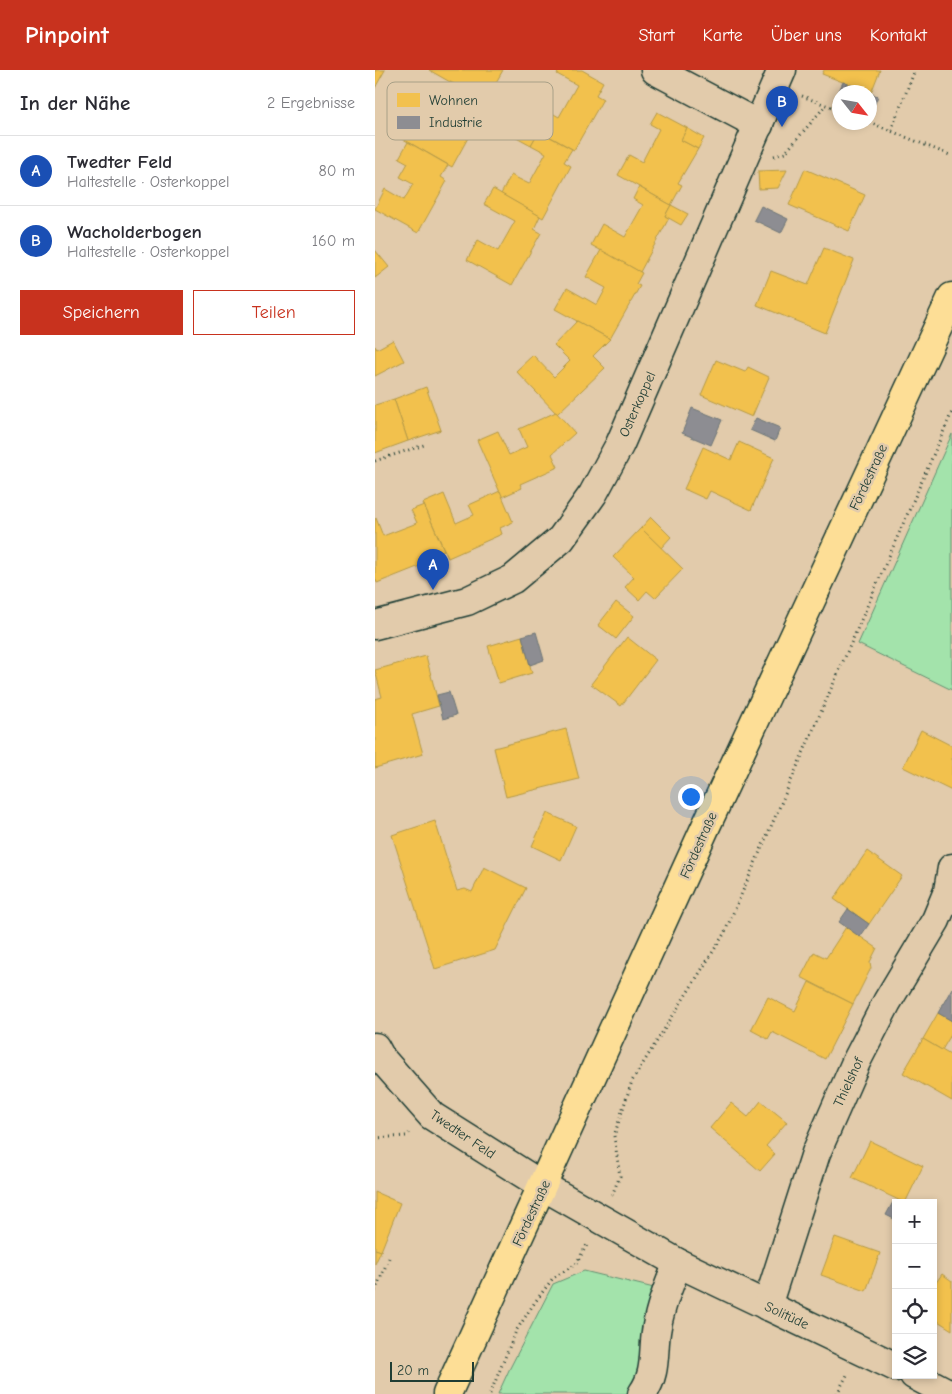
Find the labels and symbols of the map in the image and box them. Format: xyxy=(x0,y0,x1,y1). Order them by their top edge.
legend xyxy=(387,82,553,140)
north arrow xyxy=(832,85,877,130)
pin: B xyxy=(766,86,798,127)
text: Wohnen xyxy=(429,92,478,109)
text: Industrie xyxy=(429,114,482,131)
street label: Osterkoppel xyxy=(615,369,659,440)
street label: Fördestraße xyxy=(846,441,891,513)
pin: A xyxy=(417,549,449,590)
your location xyxy=(678,784,704,810)
street label: Fördestraße xyxy=(676,809,721,881)
street label: Thielshof xyxy=(830,1054,868,1110)
street label: Twedter Feld xyxy=(427,1106,499,1163)
street label: Fördestraße xyxy=(509,1177,554,1249)
street label: Solitüde xyxy=(762,1298,812,1333)
scale bar xyxy=(390,1359,474,1382)

